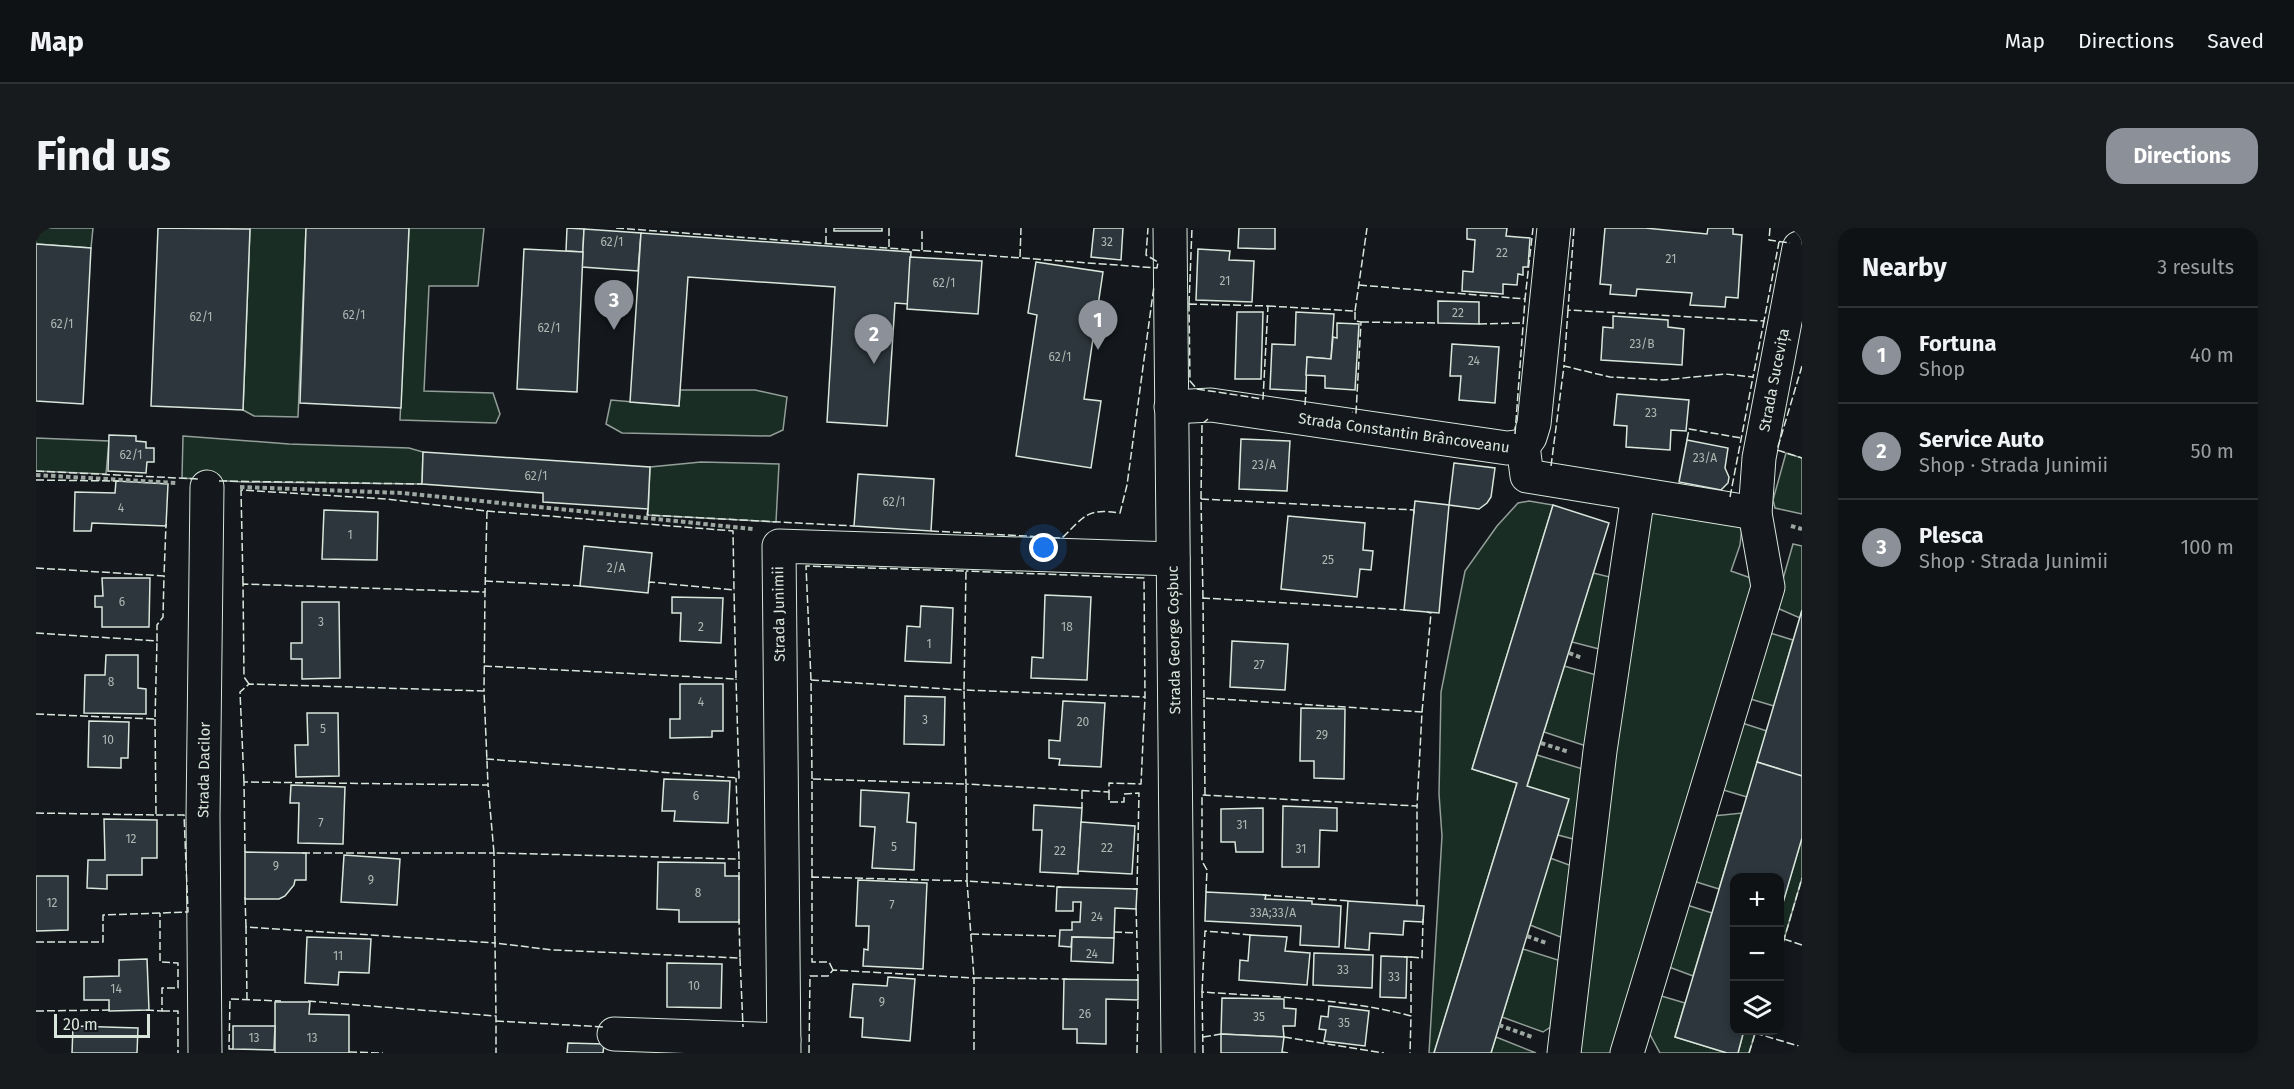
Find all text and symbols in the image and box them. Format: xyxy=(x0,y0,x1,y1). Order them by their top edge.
text: Map xyxy=(30,25,84,58)
text: Map xyxy=(2005,28,2045,54)
text: Directions xyxy=(2078,28,2174,54)
text: Saved xyxy=(2207,28,2264,54)
button: Directions xyxy=(2106,128,2258,184)
text: Find us xyxy=(36,131,171,181)
house number: 62/1 xyxy=(601,235,623,249)
house number: 32 xyxy=(1101,235,1113,249)
house number: 22 xyxy=(1496,246,1508,260)
house number: 21 xyxy=(1666,252,1676,266)
text: Nearby xyxy=(1862,252,1947,283)
text: 3 results xyxy=(2157,255,2234,279)
house number: 21 xyxy=(1220,274,1230,288)
house number: 62/1 xyxy=(933,276,955,290)
pin: 3 xyxy=(594,280,634,330)
pin: 1 xyxy=(1078,300,1118,350)
house number: 22 xyxy=(1452,306,1464,320)
house number: 62/1 xyxy=(343,308,365,322)
house number: 62/1 xyxy=(190,310,212,324)
pin: 2 xyxy=(854,314,894,364)
house number: 62/1 xyxy=(51,317,73,331)
house number: 62/1 xyxy=(538,321,560,335)
street label: Strada Sucevița xyxy=(1755,327,1794,433)
text: Fortuna xyxy=(1919,330,1996,357)
house number: 23/B xyxy=(1629,337,1655,351)
text: 1 xyxy=(1877,343,1886,367)
text: 40 m xyxy=(2190,343,2234,367)
house number: 62/1 xyxy=(1049,350,1071,364)
house number: 24 xyxy=(1468,354,1481,368)
text: Shop xyxy=(1919,357,1965,381)
house number: 23 xyxy=(1645,406,1657,420)
street label: Strada Constantin Brâncoveanu xyxy=(1297,409,1511,457)
text: Service Auto xyxy=(1919,426,2044,453)
text: 2 xyxy=(1876,439,1887,463)
text: 50 m xyxy=(2190,439,2234,463)
house number: 62/1 xyxy=(120,448,142,462)
house number: 23/A xyxy=(1693,451,1717,465)
text: Shop · Strada Junimii xyxy=(1919,453,2108,477)
house number: 23/A xyxy=(1252,458,1276,472)
house number: 62/1 xyxy=(525,469,547,483)
house number: 62/1 xyxy=(883,495,905,509)
house number: 4 xyxy=(118,501,125,515)
text: Plesca xyxy=(1919,522,1984,549)
house number: 1 xyxy=(347,528,353,542)
your location xyxy=(1029,533,1058,562)
text: 3 xyxy=(1876,535,1887,559)
text: 100 m xyxy=(2181,535,2234,559)
text: Shop · Strada Junimii xyxy=(1919,549,2108,573)
house number: 25 xyxy=(1322,553,1334,567)
house number: 2/A xyxy=(607,561,625,575)
street label: Strada Junimii xyxy=(769,566,789,662)
street label: Strada George Coșbuc xyxy=(1164,566,1185,714)
house number: 6 xyxy=(119,595,125,609)
house number: 3 xyxy=(318,615,324,629)
house number: 2 xyxy=(698,620,704,634)
house number: 18 xyxy=(1061,620,1073,634)
house number: 1 xyxy=(926,637,932,651)
house number: 27 xyxy=(1253,658,1265,672)
house number: 8 xyxy=(108,675,115,689)
house number: 4 xyxy=(698,695,705,709)
house number: 3 xyxy=(922,713,928,727)
house number: 20 xyxy=(1077,715,1090,729)
street label: Strada Dacilor xyxy=(194,722,214,818)
house number: 5 xyxy=(320,722,326,736)
house number: 29 xyxy=(1316,728,1328,742)
house number: 10 xyxy=(102,733,114,747)
house number: 6 xyxy=(693,789,699,803)
house number: 7 xyxy=(318,816,324,830)
house number: 31 xyxy=(1237,818,1247,832)
house number: 12 xyxy=(125,832,137,846)
house number: 5 xyxy=(891,840,897,854)
house number: 22 xyxy=(1101,841,1113,855)
house number: 31 xyxy=(1296,842,1306,856)
house number: 22 xyxy=(1054,844,1066,858)
house number: 9 xyxy=(273,859,279,873)
house number: 9 xyxy=(368,873,374,887)
map controls xyxy=(1730,873,1784,1035)
button: + xyxy=(1730,873,1784,927)
house number: 8 xyxy=(695,886,702,900)
house number: 12 xyxy=(46,896,58,910)
house number: 7 xyxy=(889,898,895,912)
house number: 33A;33/A xyxy=(1250,906,1296,920)
house number: 24 xyxy=(1091,910,1104,924)
button: − xyxy=(1730,927,1784,981)
house number: 24 xyxy=(1086,947,1099,961)
house number: 11 xyxy=(333,949,343,963)
house number: 33 xyxy=(1337,963,1349,977)
house number: 33 xyxy=(1388,970,1400,984)
house number: 10 xyxy=(688,979,700,993)
button: layers xyxy=(1730,981,1784,1035)
house number: 14 xyxy=(110,982,122,996)
house number: 9 xyxy=(879,995,885,1009)
house number: 26 xyxy=(1079,1007,1091,1021)
house number: 35 xyxy=(1253,1010,1265,1024)
scale bar xyxy=(54,1011,150,1038)
text: 20 m xyxy=(63,1015,98,1034)
house number: 35 xyxy=(1338,1016,1350,1030)
house number: 13 xyxy=(248,1031,260,1045)
house number: 13 xyxy=(306,1031,318,1045)

